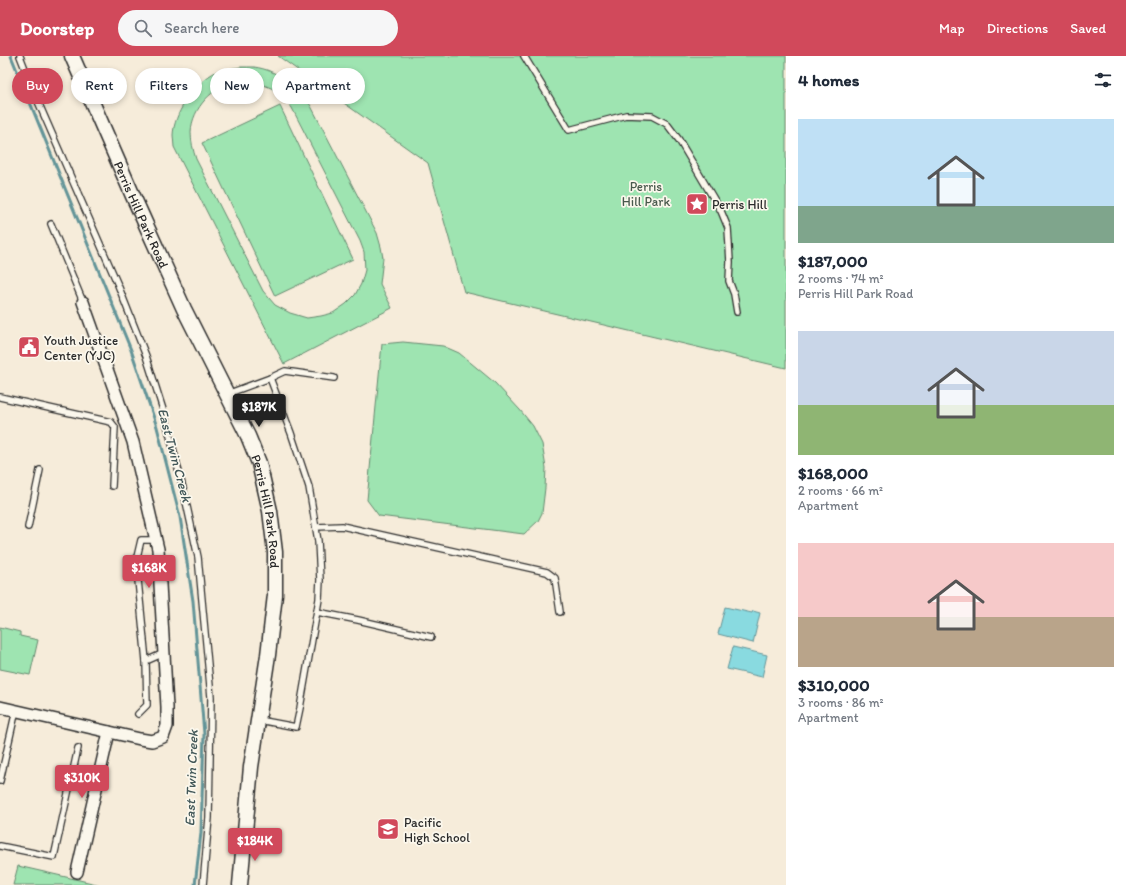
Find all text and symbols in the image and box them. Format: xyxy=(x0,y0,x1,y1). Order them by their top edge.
search box xyxy=(118,10,398,46)
text: Doorstep xyxy=(20,17,94,40)
icon: search xyxy=(132,17,154,39)
text: Search here xyxy=(164,19,240,37)
text: Map xyxy=(939,20,965,37)
text: Directions xyxy=(987,20,1048,37)
text: Saved xyxy=(1070,20,1106,37)
chip: Buy xyxy=(12,68,63,104)
chip: Rent xyxy=(71,68,127,104)
chip: Filters xyxy=(135,68,202,104)
chip: New xyxy=(210,68,264,104)
chip: Apartment xyxy=(272,68,365,104)
icon: filters xyxy=(1092,69,1114,91)
text: 4 homes xyxy=(798,70,859,90)
icon: home xyxy=(920,145,992,217)
street label: Perris Hill Park Road xyxy=(111,159,171,270)
park label: Perris Hill Park xyxy=(622,179,670,209)
place icon: Perris Hill xyxy=(684,191,710,217)
place label: Perris Hill xyxy=(712,197,767,212)
text: $187,000 xyxy=(798,251,868,271)
text: 2 rooms · 74 m² xyxy=(798,271,884,286)
text: Perris Hill Park Road xyxy=(798,286,913,301)
place label: Youth Justice Center (YJC) xyxy=(44,333,118,363)
public building icon: Youth Justice Center (YJC) xyxy=(16,334,42,360)
icon: home xyxy=(920,357,992,429)
pin: $187K xyxy=(231,394,287,428)
text: $187K xyxy=(242,399,276,414)
water label: East Twin Creek xyxy=(154,406,195,505)
street label: Perris Hill Park Road xyxy=(248,452,282,568)
text: $168,000 xyxy=(798,463,868,483)
text: 2 rooms · 66 m² xyxy=(798,483,883,498)
text: Apartment xyxy=(798,498,859,513)
pin: $168K xyxy=(121,555,177,589)
text: $168K xyxy=(132,560,166,575)
icon: home xyxy=(920,569,992,641)
text: $310,000 xyxy=(798,675,870,695)
text: 3 rooms · 86 m² xyxy=(798,695,884,710)
text: Apartment xyxy=(798,710,859,725)
water label: East Twin Creek xyxy=(181,729,202,827)
pin: $310K xyxy=(54,765,110,799)
text: $310K xyxy=(64,770,100,785)
place label: Pacific High School xyxy=(404,815,470,845)
school or university icon: Pacific High School xyxy=(375,816,401,842)
pin: $184K xyxy=(227,828,283,862)
text: $184K xyxy=(237,833,273,848)

